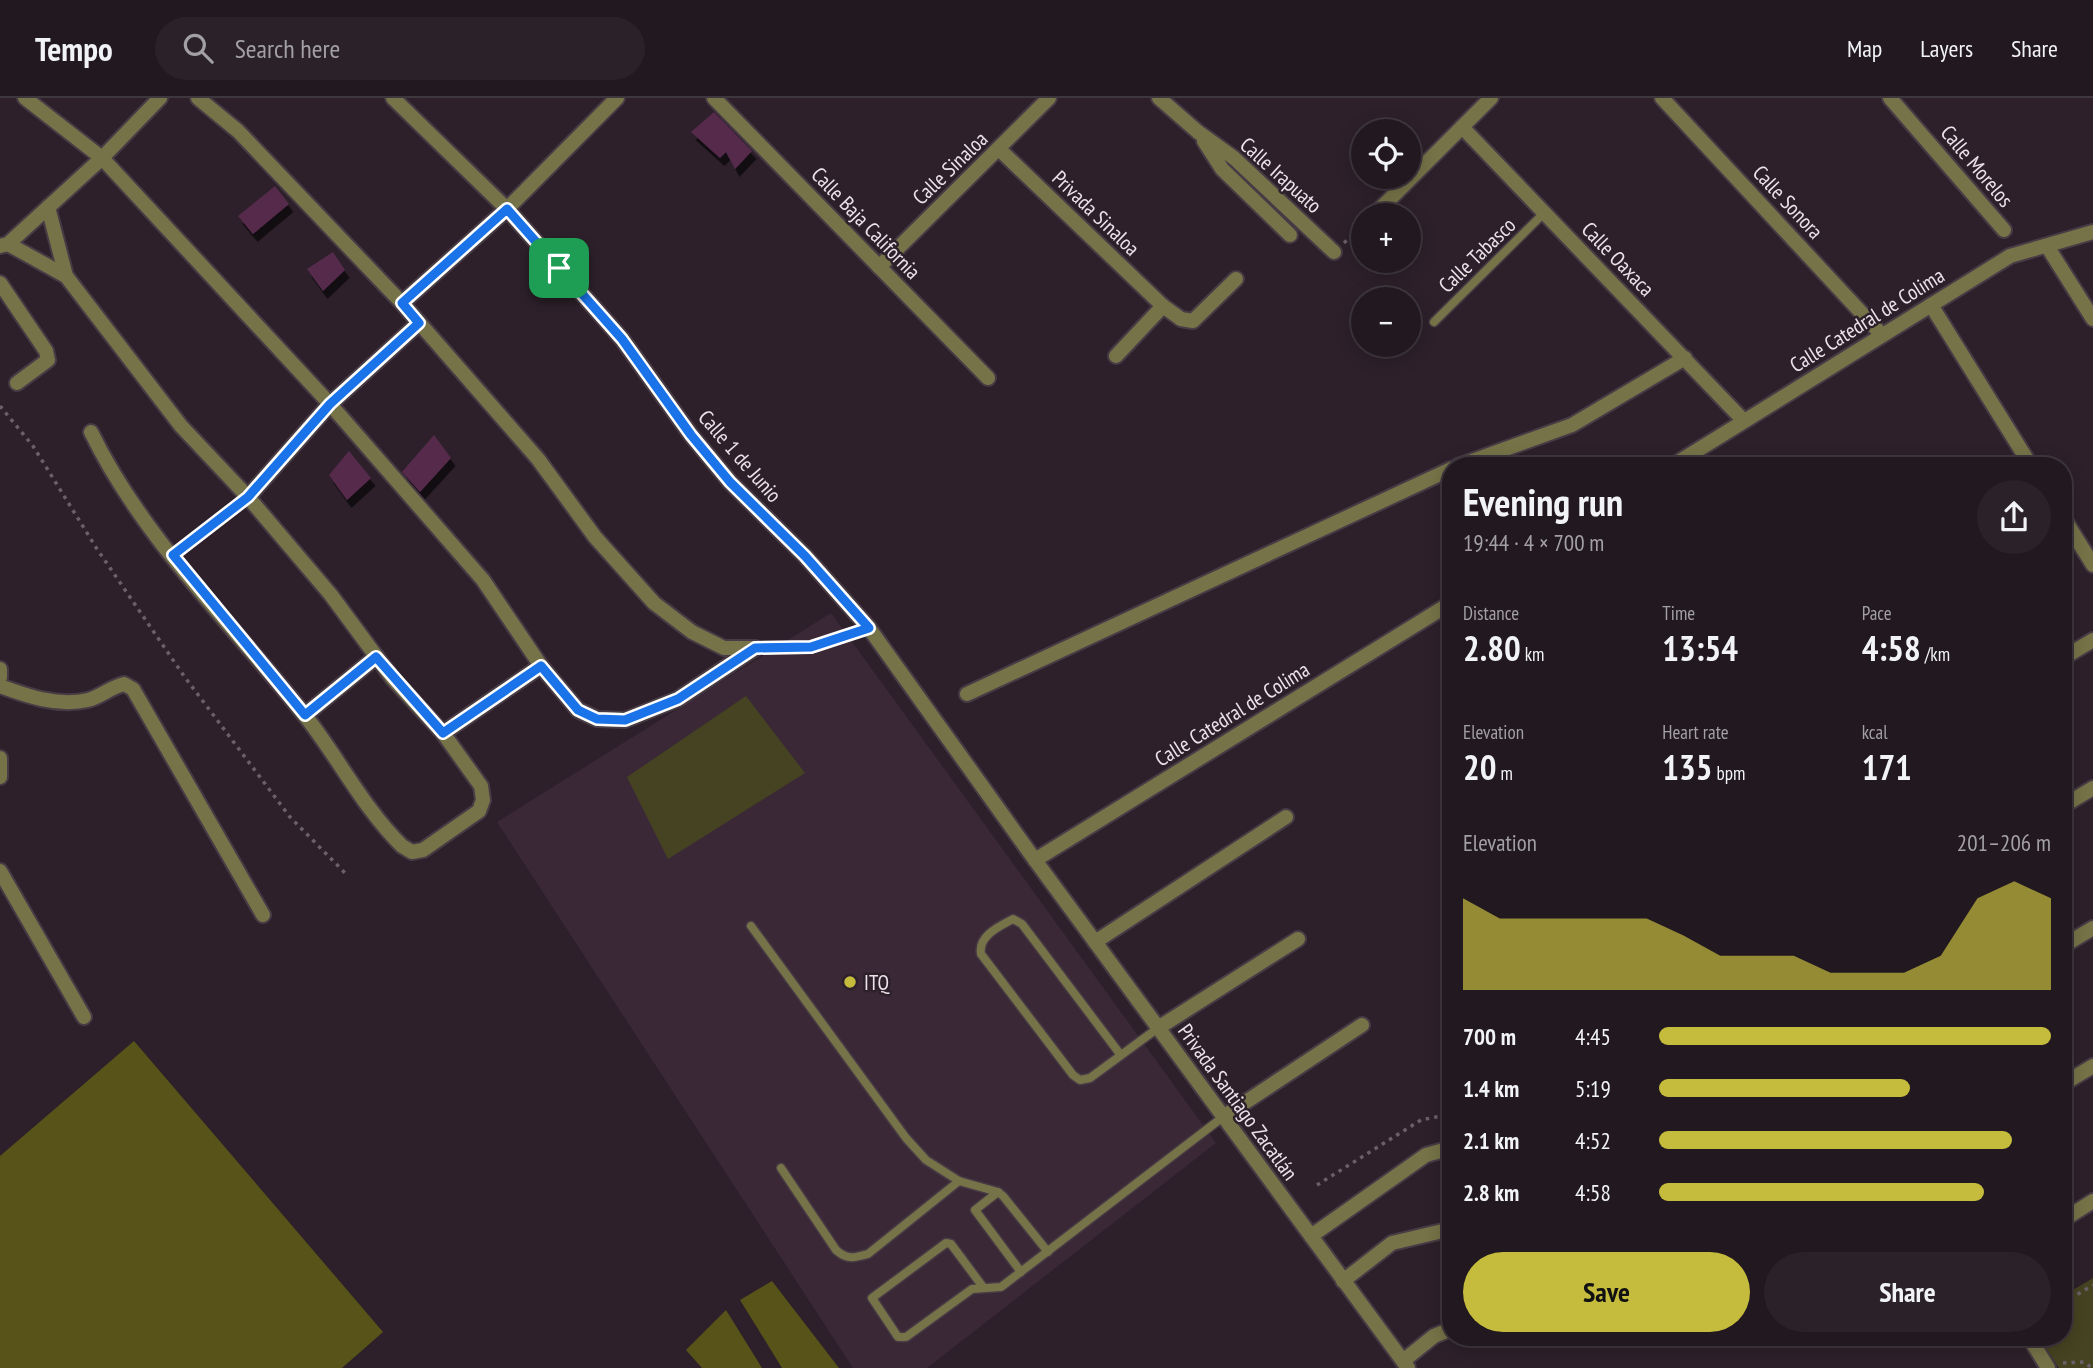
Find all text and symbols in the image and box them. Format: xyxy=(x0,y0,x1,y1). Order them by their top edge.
search box xyxy=(155,17,645,80)
text: Tempo xyxy=(35,27,113,70)
icon: search xyxy=(179,29,217,67)
text: Search here xyxy=(235,32,340,65)
text: Map xyxy=(1847,33,1882,64)
text: Layers xyxy=(1920,33,1973,64)
text: Share xyxy=(2011,33,2058,64)
map controls xyxy=(1351,119,1421,357)
button: locate xyxy=(1351,119,1421,189)
street label: Calle Morelos xyxy=(1935,120,2019,212)
street label: Calle Sinaloa xyxy=(907,126,993,210)
street label: Calle Irapuato xyxy=(1234,131,1328,219)
street label: Calle Sonora xyxy=(1747,159,1829,245)
street label: Calle Baja California xyxy=(806,161,926,285)
street label: Privada Sinaloa xyxy=(1047,165,1145,261)
button: + xyxy=(1351,203,1421,273)
street label: Calle Tabasco xyxy=(1433,212,1521,298)
street label: Calle Oaxaca xyxy=(1576,216,1660,302)
pin xyxy=(529,238,589,298)
icon: arrive xyxy=(540,249,578,287)
street label: Calle Catedral de Colima xyxy=(1785,262,1949,378)
button: − xyxy=(1351,287,1421,357)
street label: Calle 1 de Junio xyxy=(692,404,788,508)
text: Evening run xyxy=(1463,477,1623,526)
button: share xyxy=(1977,480,2051,554)
text: 19:44 · 4 × 700 m xyxy=(1463,528,1604,557)
text: Distance xyxy=(1463,601,1519,625)
text: Time xyxy=(1662,601,1695,625)
text: Pace xyxy=(1862,601,1892,625)
text: 2.80 xyxy=(1463,625,1521,671)
text: 13:54 xyxy=(1662,625,1738,671)
text: 4:58 xyxy=(1862,625,1921,671)
text: km xyxy=(1521,642,1544,666)
text: /km xyxy=(1921,642,1950,666)
street label: Calle Catedral de Colima xyxy=(1150,656,1314,772)
text: Elevation xyxy=(1463,720,1524,744)
text: Heart rate xyxy=(1662,720,1729,744)
text: kcal xyxy=(1862,720,1888,744)
text: 20 xyxy=(1463,744,1496,790)
text: 135 xyxy=(1662,744,1713,790)
text: 171 xyxy=(1862,744,1912,790)
text: m xyxy=(1496,761,1513,785)
text: bpm xyxy=(1713,761,1745,785)
text: Elevation xyxy=(1463,828,1537,857)
text: 201–206 m xyxy=(1957,828,2051,857)
place label: ITQ xyxy=(864,969,890,996)
marker: ITQ xyxy=(842,974,858,990)
street label: Privada Santiago Zacatlán xyxy=(1172,1019,1304,1185)
text: 700 m xyxy=(1463,1022,1516,1051)
text: 4:45 xyxy=(1575,1022,1611,1051)
text: 1.4 km xyxy=(1463,1074,1519,1103)
text: 5:19 xyxy=(1575,1074,1611,1103)
text: 2.1 km xyxy=(1463,1126,1519,1155)
text: 4:52 xyxy=(1575,1126,1611,1155)
text: 2.8 km xyxy=(1463,1178,1519,1207)
text: 4:58 xyxy=(1575,1178,1611,1207)
button: Save xyxy=(1463,1252,1750,1332)
button: Share xyxy=(1764,1252,2051,1332)

